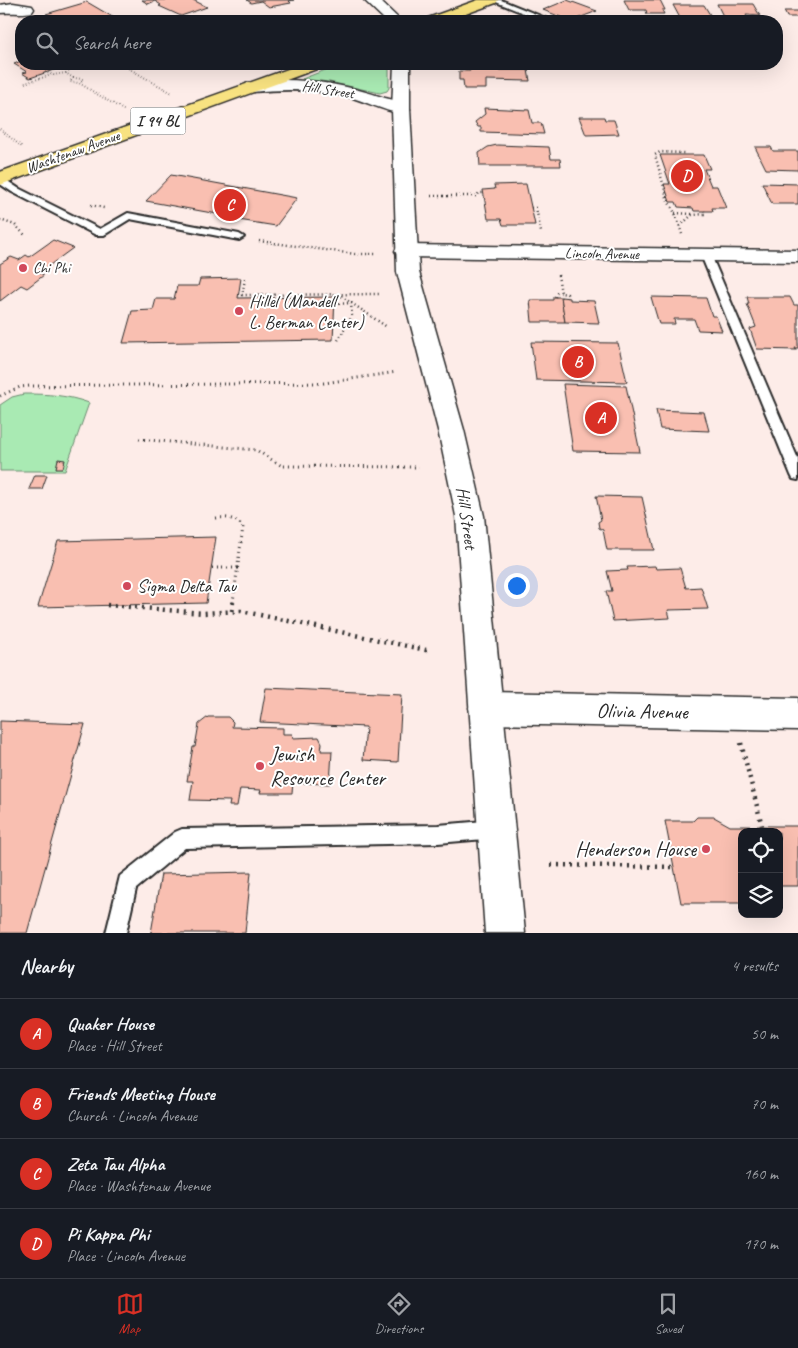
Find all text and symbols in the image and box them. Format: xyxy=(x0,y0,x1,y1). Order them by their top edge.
search box xyxy=(15,15,783,70)
icon: search xyxy=(33,29,61,57)
text: Search here xyxy=(73,31,150,55)
street label: Hill Street xyxy=(301,77,357,104)
road number: I 94 BL xyxy=(130,108,186,134)
street label: Washtenaw Avenue xyxy=(24,126,123,178)
pin: D xyxy=(671,157,703,195)
pin: C xyxy=(214,186,246,224)
street label: Lincoln Avenue xyxy=(565,244,640,264)
place label: Chi Phi xyxy=(33,259,72,278)
marker: Chi Phi xyxy=(17,262,29,274)
place label: Hillel (Mandell L. Berman Center) xyxy=(249,290,365,333)
marker: Hillel (Mandell L. Berman Center) xyxy=(233,305,245,317)
pin: B xyxy=(562,343,594,381)
pin: A xyxy=(585,399,617,437)
street label: Hill Street xyxy=(452,485,483,553)
your location xyxy=(504,573,530,599)
place label: Sigma Delta Tau xyxy=(137,575,238,597)
marker: Sigma Delta Tau xyxy=(121,580,133,592)
street label: Olivia Avenue xyxy=(596,697,689,725)
place label: Jewish Resource Center xyxy=(269,741,386,791)
marker: Jewish Resource Center xyxy=(254,760,266,772)
map controls xyxy=(738,828,783,918)
button: locate xyxy=(738,828,783,873)
place label: Henderson House xyxy=(575,836,697,862)
marker: Henderson House xyxy=(700,843,712,855)
button: layers xyxy=(738,873,783,918)
text: Nearby xyxy=(20,953,73,979)
text: 4 results xyxy=(731,956,778,976)
text: Quaker House xyxy=(67,1012,154,1036)
text: A xyxy=(32,1024,40,1044)
text: 50 m xyxy=(751,1024,778,1044)
text: Place · Hill Street xyxy=(67,1036,162,1056)
text: Friends Meeting House xyxy=(67,1082,215,1106)
text: B xyxy=(32,1094,40,1114)
text: 70 m xyxy=(751,1094,778,1114)
text: Church · Lincoln Avenue xyxy=(67,1106,197,1126)
text: Zeta Tau Alpha xyxy=(67,1152,164,1176)
text: C xyxy=(32,1164,40,1184)
text: 160 m xyxy=(744,1164,778,1184)
text: Place · Washtenaw Avenue xyxy=(67,1176,210,1196)
text: Pi Kappa Phi xyxy=(67,1222,150,1246)
text: D xyxy=(31,1234,41,1254)
text: 170 m xyxy=(744,1234,778,1254)
text: Place · Lincoln Avenue xyxy=(67,1246,185,1266)
tab: Map xyxy=(116,1290,144,1337)
tab: Directions xyxy=(375,1290,423,1337)
tab: Saved xyxy=(654,1290,682,1337)

